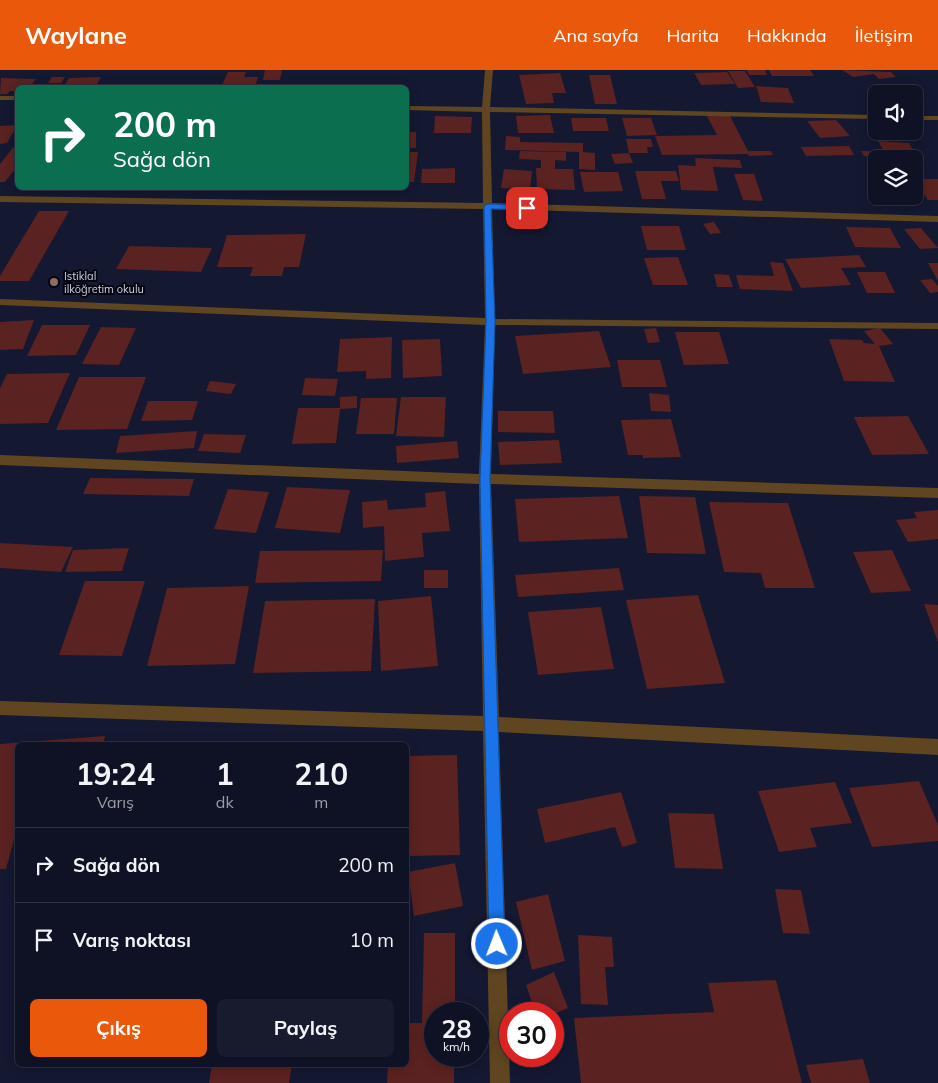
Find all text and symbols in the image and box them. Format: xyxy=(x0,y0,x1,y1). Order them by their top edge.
text: Waylane xyxy=(25,20,127,50)
text: Ana sayfa xyxy=(553,24,639,47)
text: Harita xyxy=(667,24,719,47)
text: Hakkında xyxy=(747,24,827,47)
text: İletişim xyxy=(855,24,913,47)
map controls xyxy=(868,85,923,205)
button: sound xyxy=(868,85,923,140)
text: 200 m xyxy=(113,102,217,146)
icon: right xyxy=(30,105,95,170)
text: Sağa dön xyxy=(113,145,211,173)
button: layers xyxy=(868,150,923,205)
pin xyxy=(506,187,548,229)
icon: arrive xyxy=(513,194,541,222)
place label: Istiklal ilköğretim okulu xyxy=(64,269,144,296)
marker: Istiklal ilköğretim okulu xyxy=(48,276,60,288)
text: 19:24 xyxy=(76,755,155,793)
text: 1 xyxy=(216,755,234,793)
text: 210 xyxy=(294,755,348,793)
text: Varış xyxy=(97,792,134,812)
text: dk xyxy=(216,792,234,812)
text: m xyxy=(314,792,328,812)
icon: right xyxy=(30,851,58,879)
text: Sağa dön xyxy=(73,853,160,877)
text: 200 m xyxy=(338,853,394,877)
position arrow xyxy=(470,917,522,969)
icon: arrive xyxy=(30,926,58,954)
text: Varış noktası xyxy=(73,928,191,952)
text: 10 m xyxy=(350,928,394,952)
button: Çıkış xyxy=(30,999,207,1057)
button: Paylaş xyxy=(217,999,394,1057)
speed limit sign: 30 xyxy=(499,1002,564,1067)
text: 28 xyxy=(441,1013,472,1044)
text: km/h xyxy=(443,1039,470,1054)

